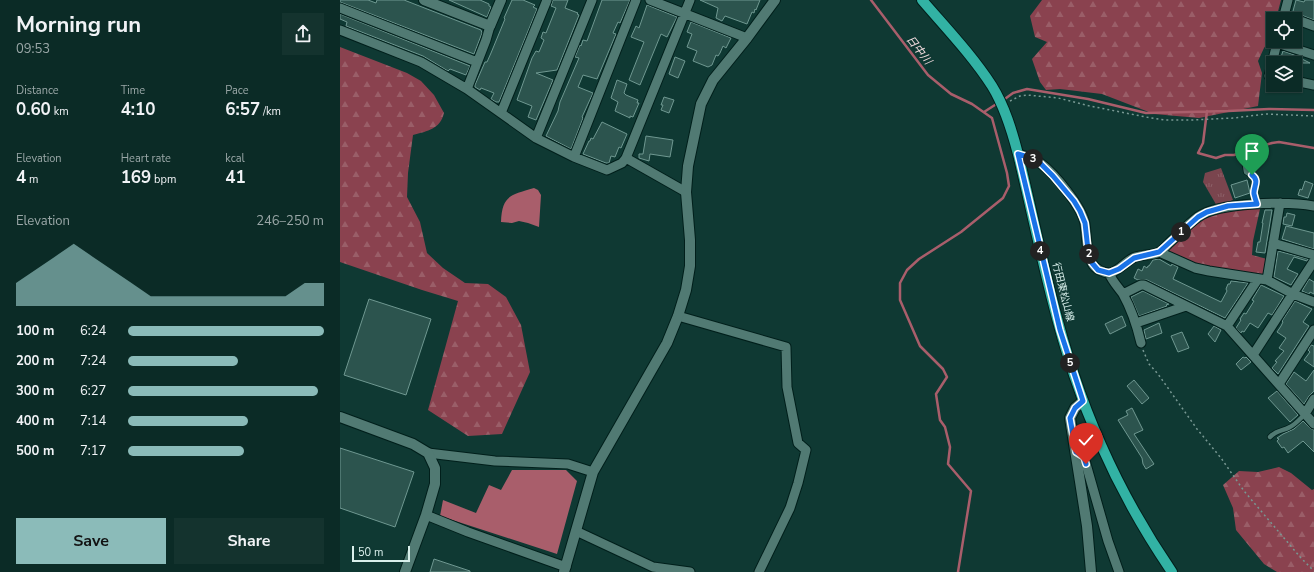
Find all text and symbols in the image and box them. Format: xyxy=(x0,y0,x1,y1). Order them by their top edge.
text: Morning run xyxy=(16,10,141,40)
map controls xyxy=(1266,12,1302,92)
button: locate xyxy=(1266,12,1302,48)
button: share xyxy=(282,13,324,55)
water label: 日中川 xyxy=(903,32,936,68)
text: 09:53 xyxy=(16,40,50,58)
button: layers xyxy=(1266,56,1302,92)
text: Distance xyxy=(16,83,59,98)
text: Time xyxy=(121,83,145,98)
text: Pace xyxy=(225,83,249,98)
text: 0.60 xyxy=(16,98,51,121)
text: 4:10 xyxy=(121,98,155,121)
text: 6:57 xyxy=(225,98,260,121)
text: km xyxy=(51,104,69,119)
text: /km xyxy=(260,104,281,119)
pin xyxy=(1235,134,1269,175)
icon: arrive xyxy=(1241,140,1263,162)
pin: 3 xyxy=(1023,149,1043,169)
text: Elevation xyxy=(16,151,62,166)
text: Heart rate xyxy=(121,151,171,166)
text: kcal xyxy=(225,151,245,166)
text: 3 xyxy=(1030,151,1036,166)
text: 4 xyxy=(16,166,26,189)
text: 169 xyxy=(121,166,151,189)
text: 41 xyxy=(225,166,246,189)
text: m xyxy=(26,172,38,187)
text: bpm xyxy=(151,172,176,187)
text: Elevation xyxy=(16,212,70,230)
text: 246–250 m xyxy=(256,212,324,230)
pin: 1 xyxy=(1171,222,1191,242)
text: 1 xyxy=(1178,224,1184,239)
pin: 4 xyxy=(1030,241,1050,261)
text: 4 xyxy=(1037,243,1043,258)
pin: 2 xyxy=(1079,244,1099,264)
text: 2 xyxy=(1086,246,1092,261)
street label: 行田東松山線 xyxy=(1049,261,1077,323)
text: 100 m xyxy=(16,322,54,340)
text: 6:24 xyxy=(80,322,106,340)
text: 200 m xyxy=(16,352,54,370)
text: 7:24 xyxy=(80,352,106,370)
pin: 5 xyxy=(1060,353,1080,373)
text: 5 xyxy=(1067,355,1073,370)
text: 300 m xyxy=(16,382,54,400)
text: 6:27 xyxy=(80,382,106,400)
text: 400 m xyxy=(16,412,54,430)
text: 7:14 xyxy=(80,412,106,430)
pin xyxy=(1069,423,1103,464)
icon: check xyxy=(1075,429,1097,451)
text: 500 m xyxy=(16,442,54,460)
text: 7:17 xyxy=(80,442,106,460)
button: Save xyxy=(16,518,166,564)
button: Share xyxy=(174,518,324,564)
scale bar xyxy=(352,544,410,563)
text: 50 m xyxy=(358,545,383,560)

